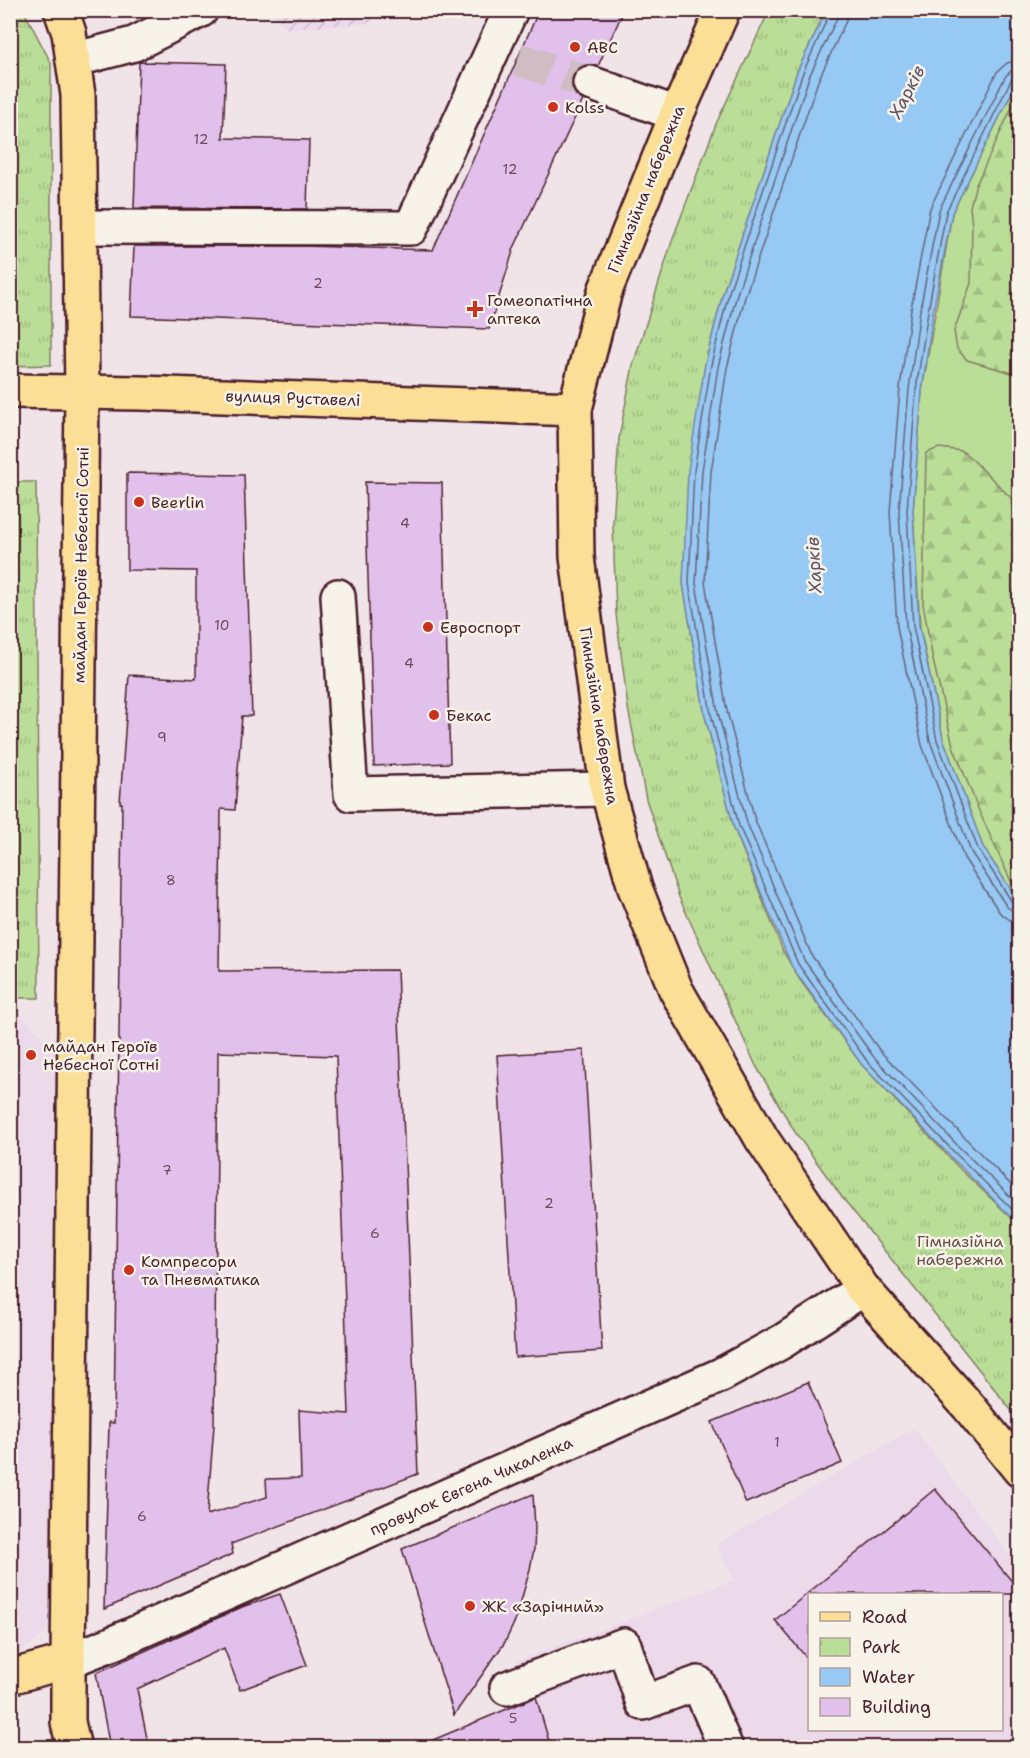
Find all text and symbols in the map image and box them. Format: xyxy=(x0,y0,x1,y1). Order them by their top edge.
place label: ABC xyxy=(587,37,618,58)
marker: ABC xyxy=(568,40,582,54)
water label: Харків xyxy=(883,61,931,124)
place label: Kolss xyxy=(565,97,605,118)
marker: Kolss xyxy=(546,100,560,114)
street label: Гімназійна набережна xyxy=(603,102,689,276)
house number: 12 xyxy=(194,130,208,148)
house number: 12 xyxy=(503,160,517,178)
house number: 2 xyxy=(313,274,323,292)
place label: Гомеопатічна аптека xyxy=(487,290,593,329)
marker: Гомеопатічна аптека xyxy=(468,302,482,316)
street label: вулиця Руставелі xyxy=(225,385,361,411)
street label: майдан Героїв Небесної Сотні xyxy=(68,447,94,683)
place label: Beеrlin xyxy=(151,492,205,513)
marker: Beеrlin xyxy=(132,495,146,509)
house number: 4 xyxy=(400,514,410,532)
water label: Харків xyxy=(801,536,828,595)
house number: 10 xyxy=(214,616,230,634)
place label: Евроспорт xyxy=(440,617,521,638)
marker: Евроспорт xyxy=(421,620,435,634)
street label: Гімназійна набережна xyxy=(575,626,623,806)
house number: 4 xyxy=(404,654,414,672)
place label: Бекас xyxy=(446,705,492,726)
marker: Бекас xyxy=(427,708,441,722)
house number: 9 xyxy=(157,728,167,746)
house number: 8 xyxy=(166,871,176,889)
place label: майдан Героїв Небесної Сотні xyxy=(43,1036,159,1075)
marker: майдан Героїв Небесної Сотні xyxy=(24,1048,38,1062)
house number: 7 xyxy=(162,1161,172,1179)
house number: 2 xyxy=(544,1194,554,1212)
house number: 6 xyxy=(370,1224,380,1242)
park label: Гімназійна набережна xyxy=(916,1231,1004,1270)
place label: Компресори та Пневматика xyxy=(141,1251,260,1290)
marker: Компресори та Пневматика xyxy=(122,1263,136,1277)
street label: провулок Євгена Чикаленка xyxy=(366,1432,576,1540)
house number: 1 xyxy=(774,1433,780,1451)
house number: 6 xyxy=(137,1507,147,1525)
legend xyxy=(808,1593,1003,1731)
place label: ЖК «Зарічний» xyxy=(482,1596,604,1617)
marker: ЖК «Зарічний» xyxy=(463,1599,477,1613)
text: Road xyxy=(862,1605,907,1629)
text: Park xyxy=(862,1635,901,1659)
text: Water xyxy=(862,1665,915,1689)
text: Building xyxy=(862,1695,931,1719)
house number: 5 xyxy=(509,1709,517,1727)

